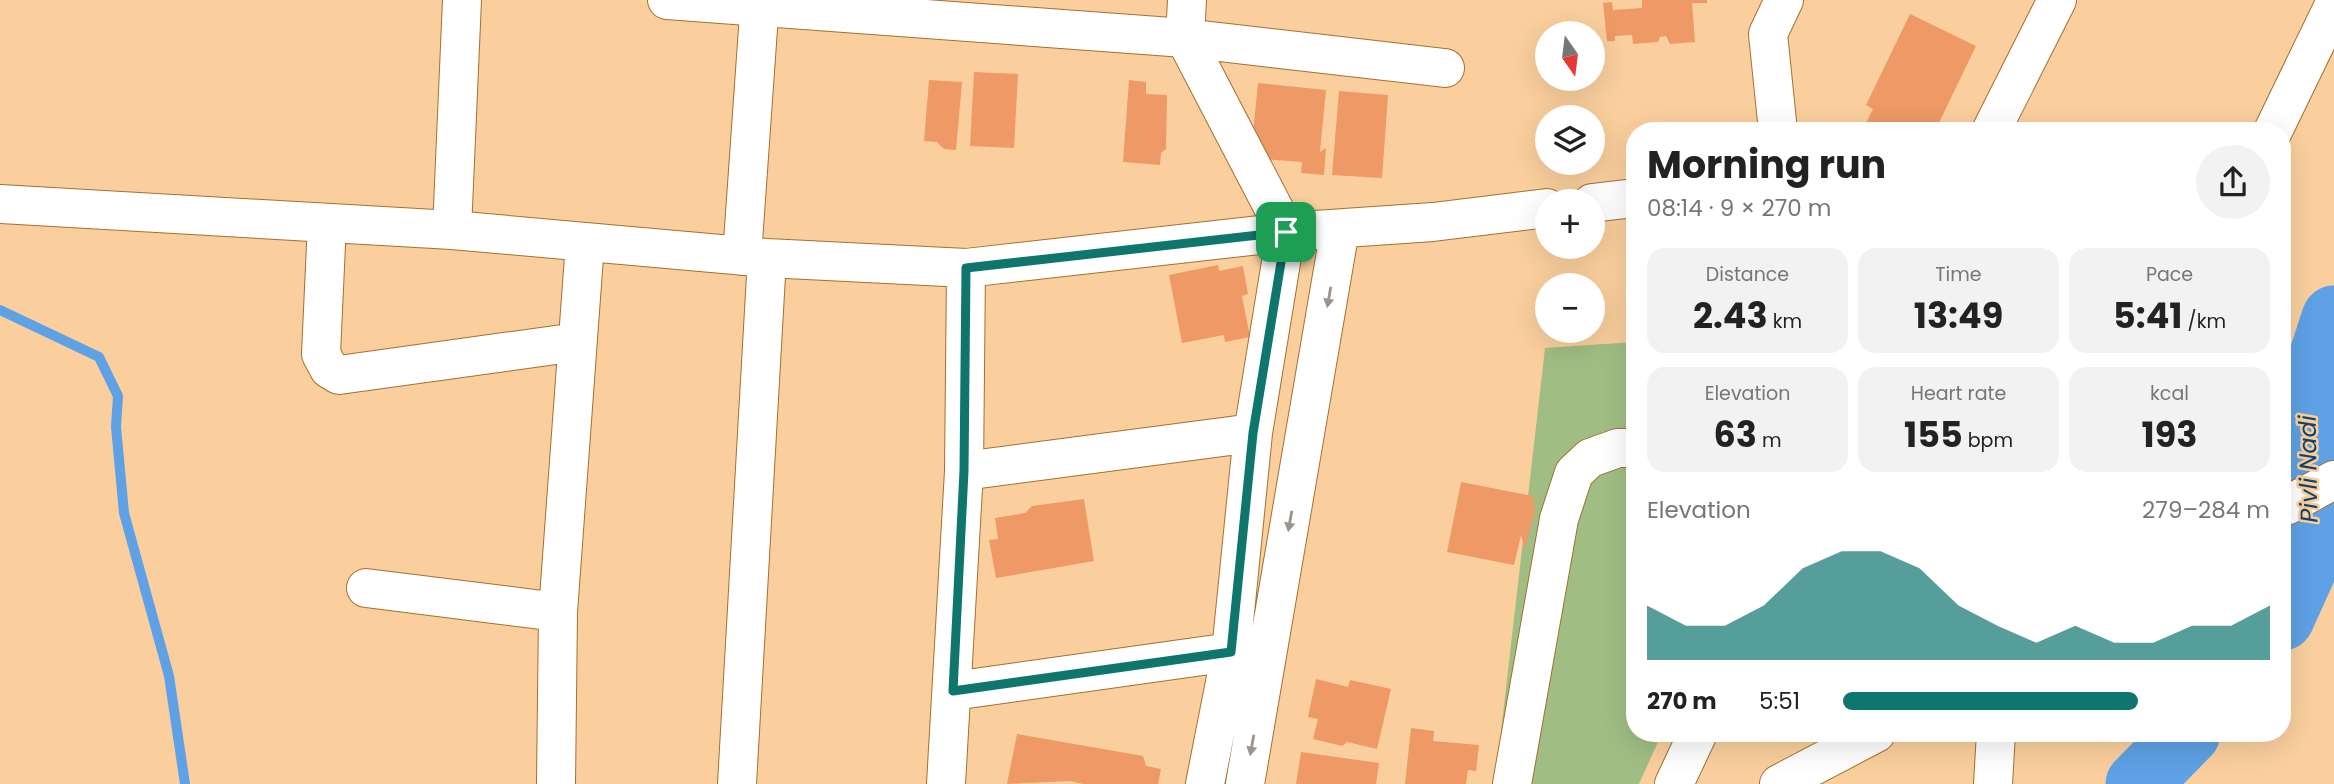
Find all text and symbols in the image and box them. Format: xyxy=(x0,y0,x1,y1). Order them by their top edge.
north arrow xyxy=(1535,21,1605,91)
map controls xyxy=(1535,21,1605,343)
button: layers xyxy=(1535,105,1605,175)
text: Morning run xyxy=(1647,138,1886,191)
button: share xyxy=(2196,145,2270,219)
button: + xyxy=(1535,189,1605,259)
text: 08:14 · 9 × 270 m xyxy=(1647,192,1831,224)
pin xyxy=(1256,202,1316,262)
icon: arrive xyxy=(1267,213,1305,251)
text: Distance xyxy=(1706,261,1789,288)
text: Time xyxy=(1935,261,1982,288)
text: Pace xyxy=(2146,261,2193,288)
button: − xyxy=(1535,273,1605,343)
one-way arrow xyxy=(1323,286,1334,308)
text: 2.43 xyxy=(1693,291,1768,340)
text: 13:49 xyxy=(1914,291,2003,340)
text: 5:41 xyxy=(2113,291,2183,340)
text: km xyxy=(1768,308,1802,335)
text: /km xyxy=(2183,308,2226,335)
text: Elevation xyxy=(1705,380,1790,407)
text: Heart rate xyxy=(1911,380,2006,407)
text: kcal xyxy=(2150,380,2189,407)
text: 63 xyxy=(1713,410,1757,459)
text: 155 xyxy=(1904,410,1963,459)
text: 193 xyxy=(2142,410,2197,459)
water label: Pivli Nadi xyxy=(2291,414,2325,523)
text: m xyxy=(1757,427,1782,454)
text: bpm xyxy=(1963,427,2013,454)
text: Elevation xyxy=(1647,494,1751,526)
text: 279–284 m xyxy=(2142,494,2270,526)
one-way arrow xyxy=(1284,510,1295,532)
text: 270 m xyxy=(1647,685,1717,717)
text: 5:51 xyxy=(1759,685,1800,717)
one-way arrow xyxy=(1246,734,1257,756)

